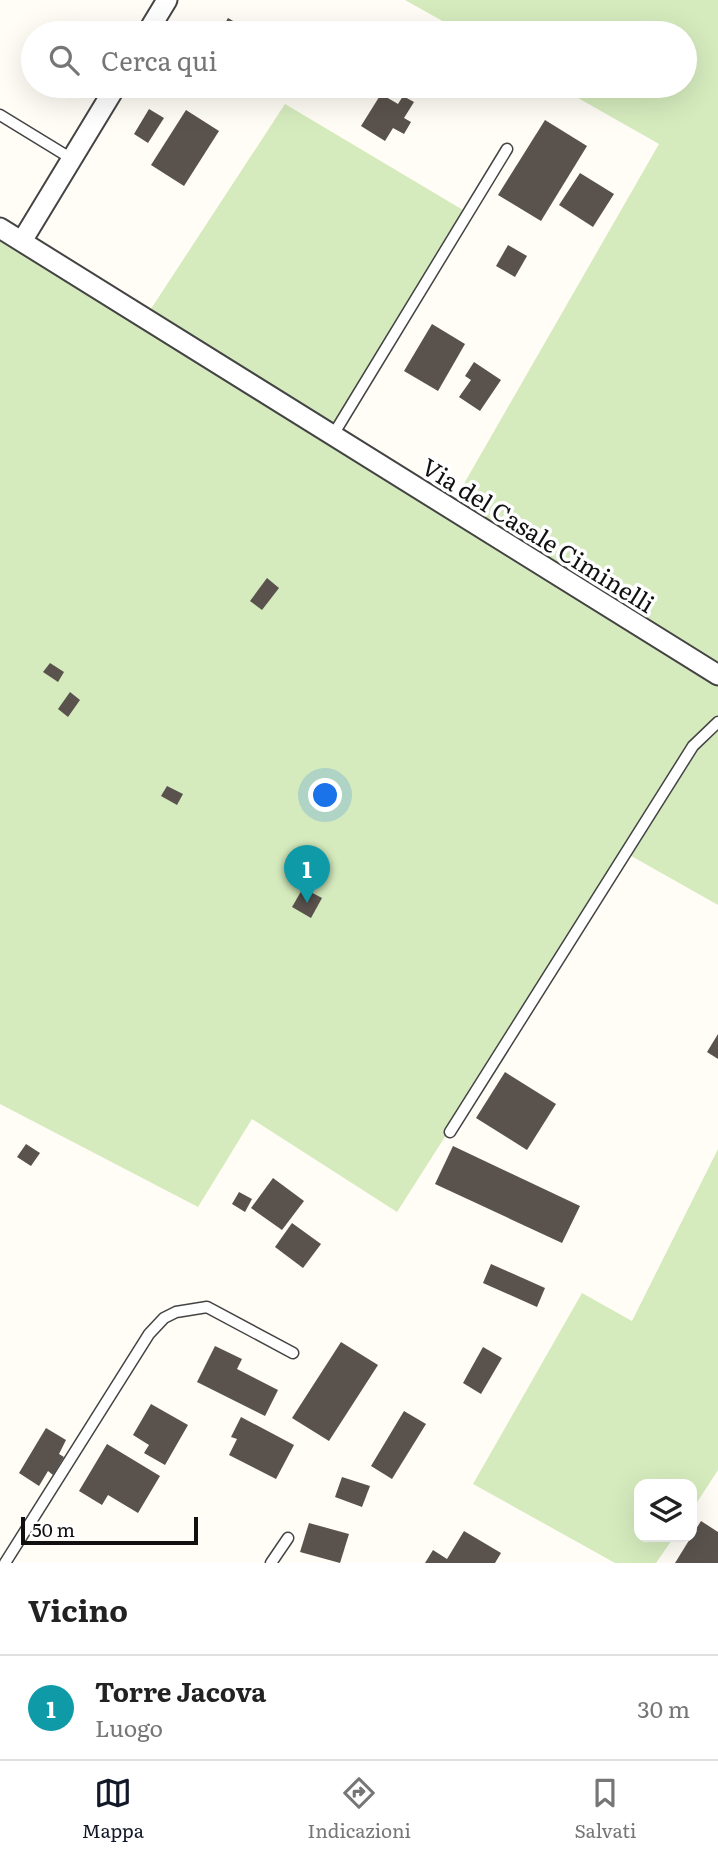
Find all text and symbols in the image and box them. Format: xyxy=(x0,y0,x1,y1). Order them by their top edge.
search box xyxy=(21,21,697,98)
text: Cerca qui xyxy=(101,40,217,79)
icon: search xyxy=(45,41,83,79)
street label: Via del Casale Ciminelli xyxy=(416,448,662,620)
your location xyxy=(308,778,342,812)
pin: 1 xyxy=(284,845,330,903)
map controls xyxy=(634,1479,697,1542)
button: layers xyxy=(634,1479,697,1542)
scale bar xyxy=(21,1514,198,1546)
text: 50 m xyxy=(32,1515,75,1543)
text: Vicino xyxy=(28,1587,128,1631)
text: Torre Jacova xyxy=(95,1671,266,1710)
text: 1 xyxy=(46,1691,56,1725)
text: 30 m xyxy=(637,1691,690,1725)
text: Luogo xyxy=(95,1710,163,1744)
tab: Mappa xyxy=(82,1774,144,1844)
tab: Indicazioni xyxy=(308,1774,411,1844)
tab: Salvati xyxy=(574,1774,636,1844)

